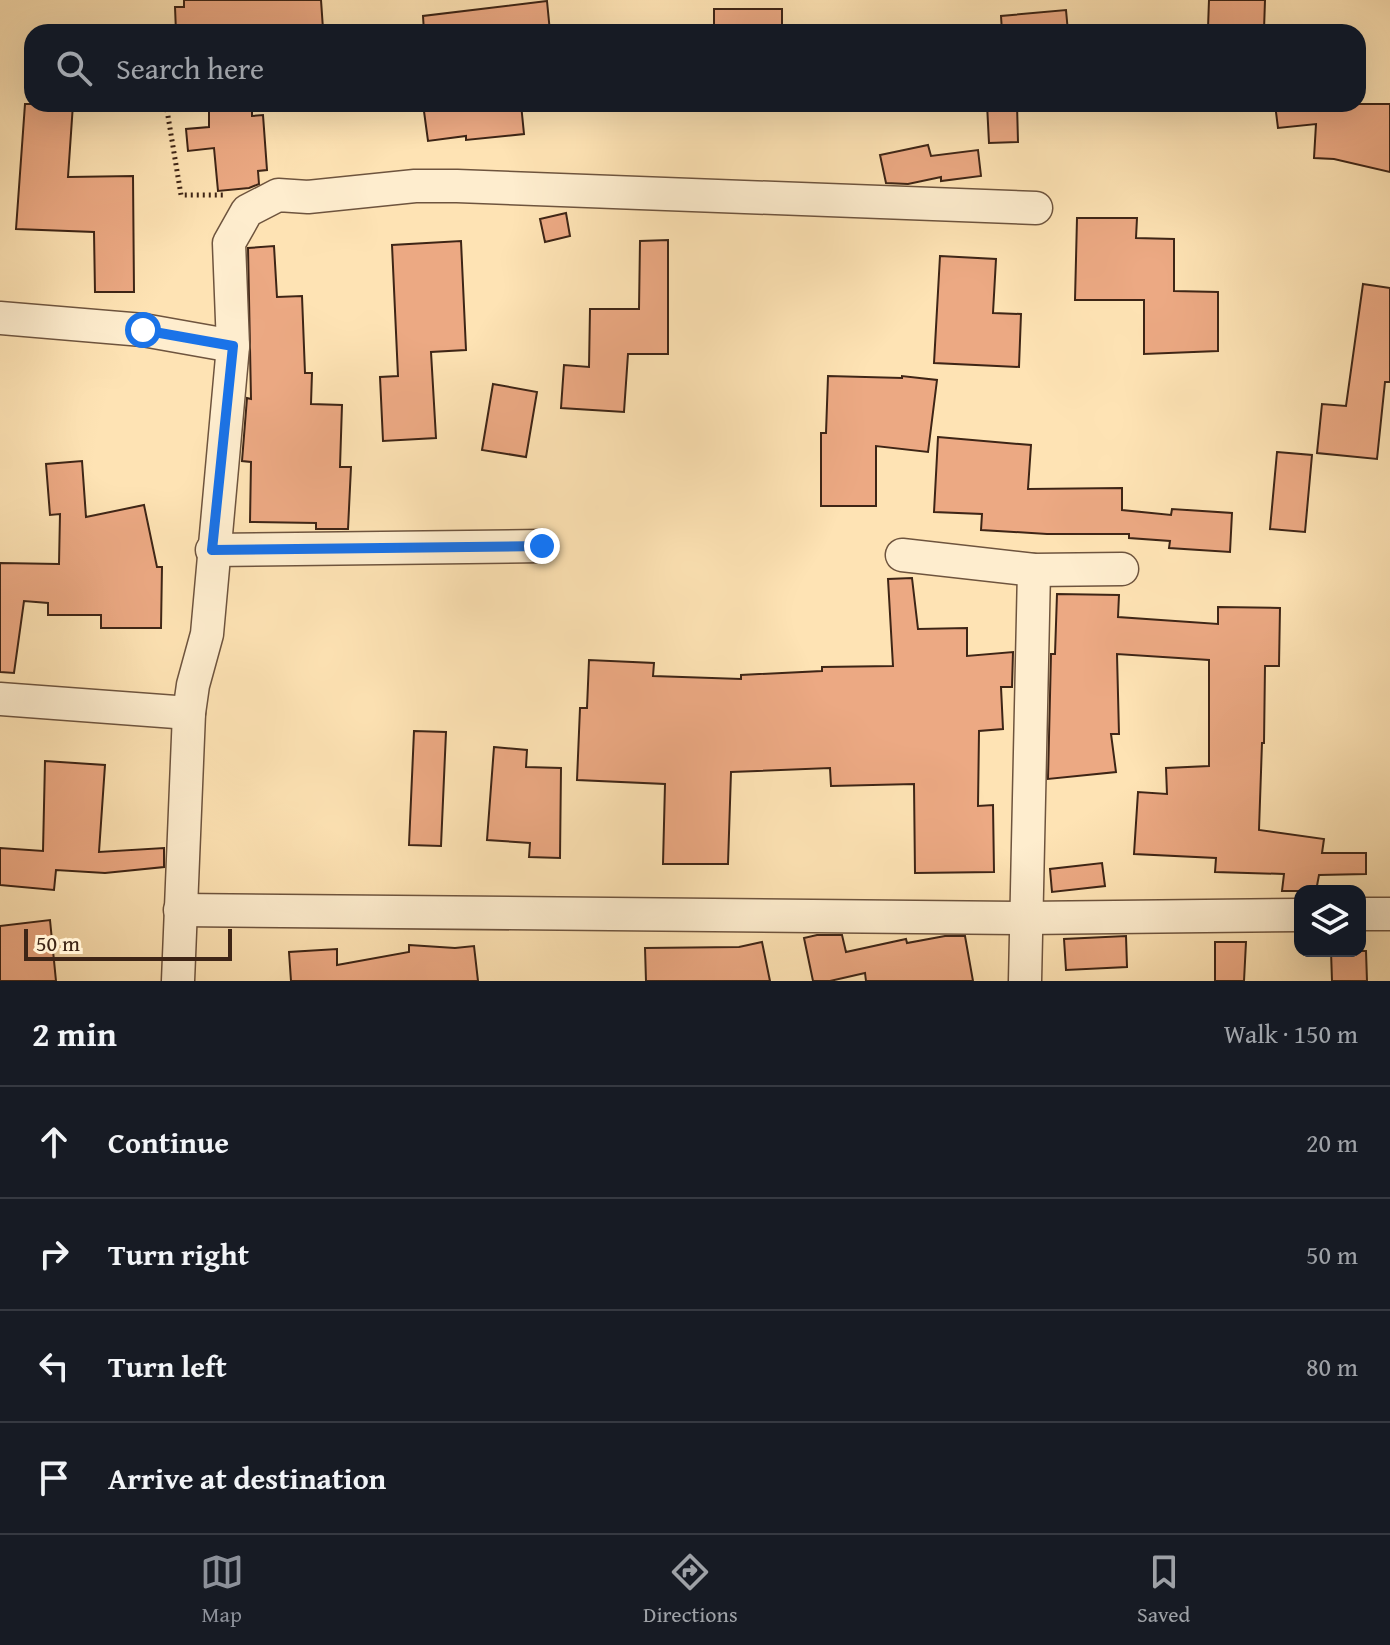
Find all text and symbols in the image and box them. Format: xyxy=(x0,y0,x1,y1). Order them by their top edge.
search box xyxy=(24,24,1366,112)
icon: search xyxy=(52,46,96,90)
text: Search here xyxy=(116,46,264,90)
route start xyxy=(125,312,161,348)
route end xyxy=(524,528,560,564)
map controls xyxy=(1294,885,1366,957)
button: layers xyxy=(1294,885,1366,957)
scale bar xyxy=(24,925,232,961)
text: 50 m xyxy=(36,927,80,959)
text: 2 min xyxy=(32,1009,117,1058)
text: Walk · 150 m xyxy=(1224,1014,1358,1053)
icon: ahead xyxy=(32,1120,76,1164)
text: Continue xyxy=(108,1120,229,1164)
text: 20 m xyxy=(1306,1123,1358,1162)
icon: right xyxy=(32,1232,76,1276)
text: Turn right xyxy=(108,1232,249,1276)
text: 50 m xyxy=(1306,1235,1358,1274)
icon: left xyxy=(32,1344,76,1388)
text: Turn left xyxy=(108,1344,227,1388)
text: 80 m xyxy=(1306,1347,1358,1386)
icon: arrive xyxy=(32,1456,76,1500)
text: Arrive at destination xyxy=(108,1456,386,1500)
tab: Map xyxy=(200,1550,244,1630)
tab: Directions xyxy=(643,1550,738,1630)
tab: Saved xyxy=(1137,1550,1190,1630)

